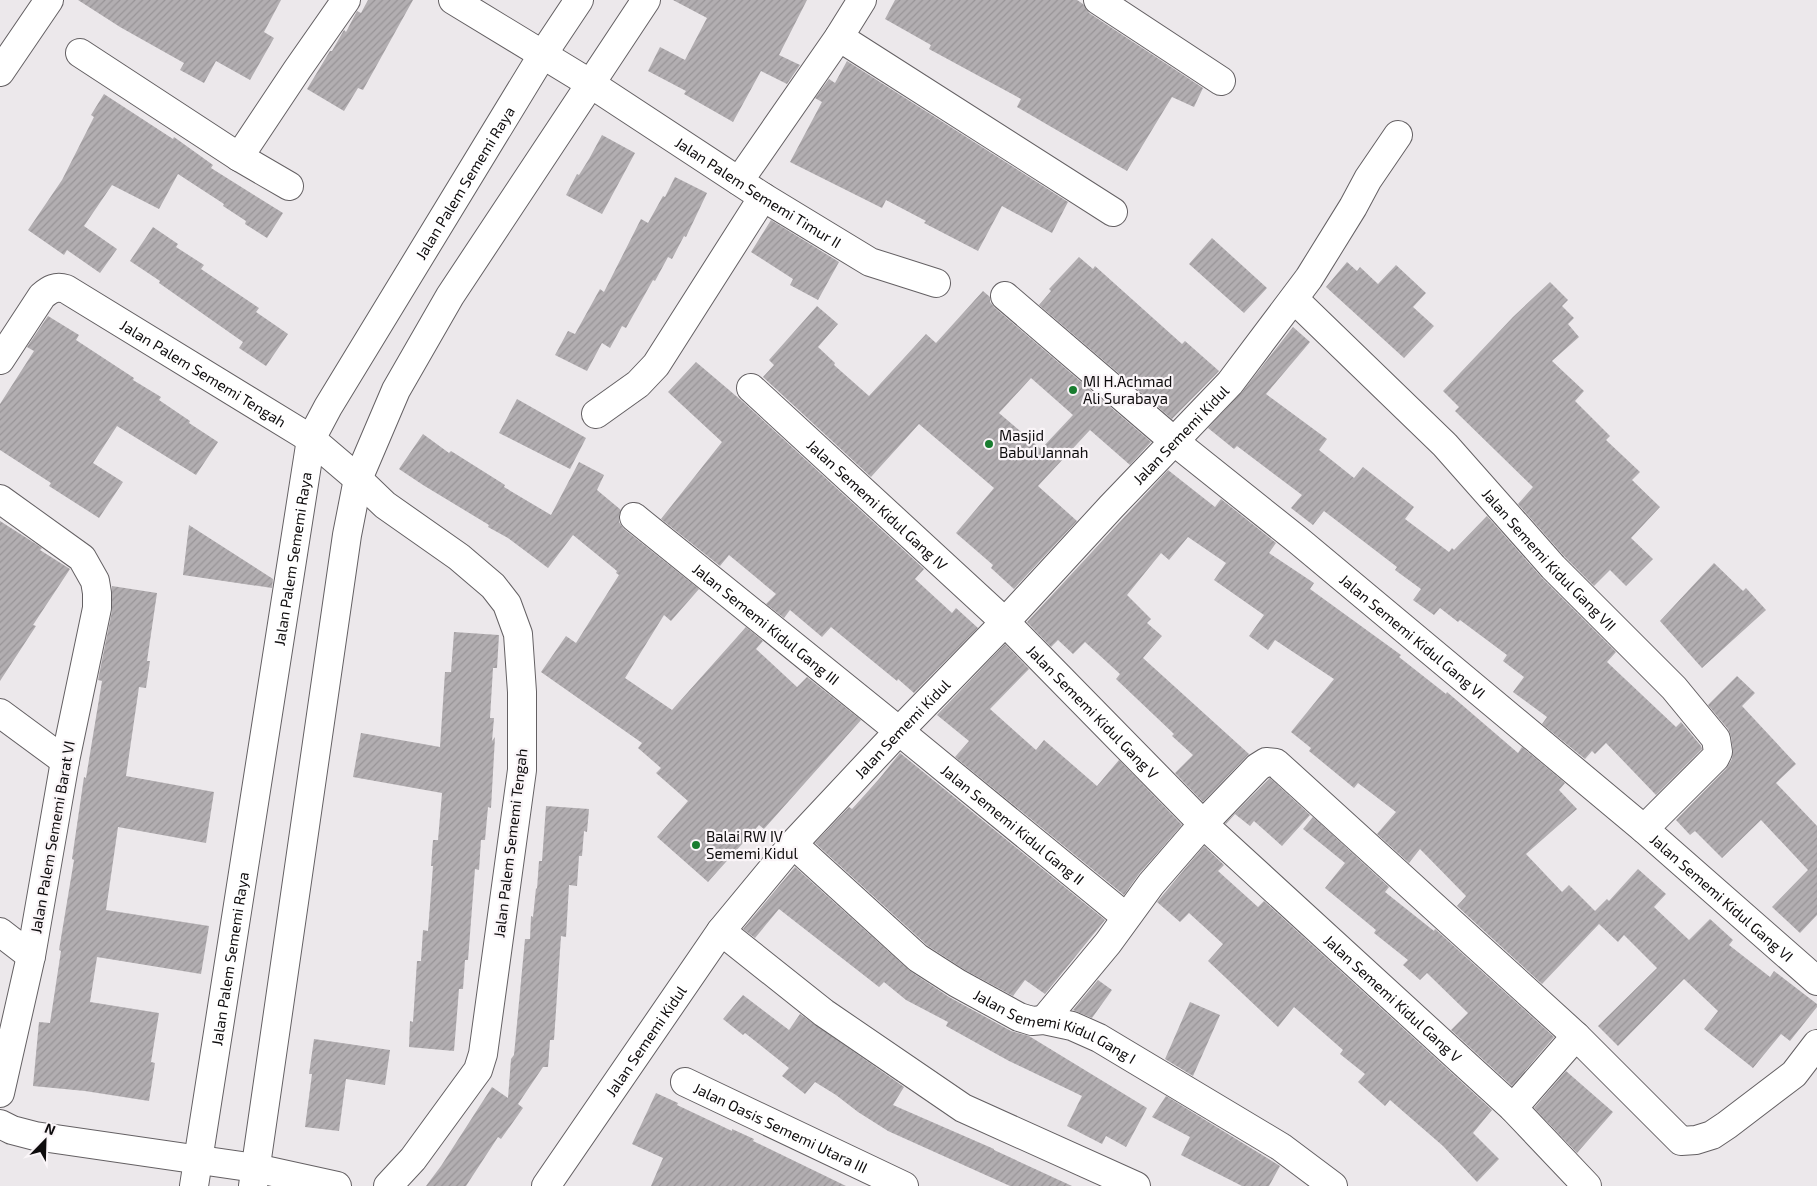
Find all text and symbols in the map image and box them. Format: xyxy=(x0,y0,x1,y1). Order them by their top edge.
street label: Jalan Palem Sememi Raya xyxy=(411,103,518,262)
street label: Jalan Palem Sememi Timur II xyxy=(672,133,845,251)
street label: Jalan Palem Sememi Tengah xyxy=(117,316,289,431)
place label: MI H.Achmad Ali Surabaya xyxy=(1083,372,1172,407)
street label: Jalan Sememi Kidul xyxy=(1129,381,1233,488)
marker: MI H.Achmad Ali Surabaya xyxy=(1067,384,1079,396)
place label: Masjid Babul Jannah xyxy=(999,426,1088,461)
street label: Jalan Sememi Kidul Gang IV xyxy=(804,435,951,574)
marker: Masjid Babul Jannah xyxy=(983,438,995,450)
street label: Jalan Palem Sememi Raya xyxy=(270,470,315,647)
street label: Jalan Sememi Kidul Gang VII xyxy=(1479,485,1620,634)
street label: Jalan Sememi Kidul Gang III xyxy=(689,559,843,688)
street label: Jalan Sememi Kidul Gang VI xyxy=(1336,570,1489,702)
street label: Jalan Sememi Kidul Gang V xyxy=(1023,641,1162,782)
street label: Jalan Sememi Kidul xyxy=(850,675,954,782)
street label: Jalan Palem Sememi Barat VI xyxy=(26,739,78,935)
street label: Jalan Palem Sememi Tengah xyxy=(489,747,531,939)
street label: Jalan Sememi Kidul Gang II xyxy=(938,761,1088,888)
place label: Balai RW IV Sememi Kidul xyxy=(706,827,799,862)
street label: Jalan Sememi Kidul Gang VI xyxy=(1647,830,1797,965)
marker: Balai RW IV Sememi Kidul xyxy=(690,839,702,851)
street label: Jalan Palem Sememi Raya xyxy=(207,871,252,1047)
street label: Jalan Sememi Kidul Gang V xyxy=(1321,931,1466,1066)
street label: Jalan Sememi Kidul xyxy=(601,982,690,1100)
street label: Jalan Sememi Kidul Gang I xyxy=(971,985,1139,1067)
street label: Jalan Oasis Sememi Utara III xyxy=(691,1079,870,1176)
north arrow xyxy=(20,1116,70,1166)
text: N xyxy=(42,1119,58,1138)

